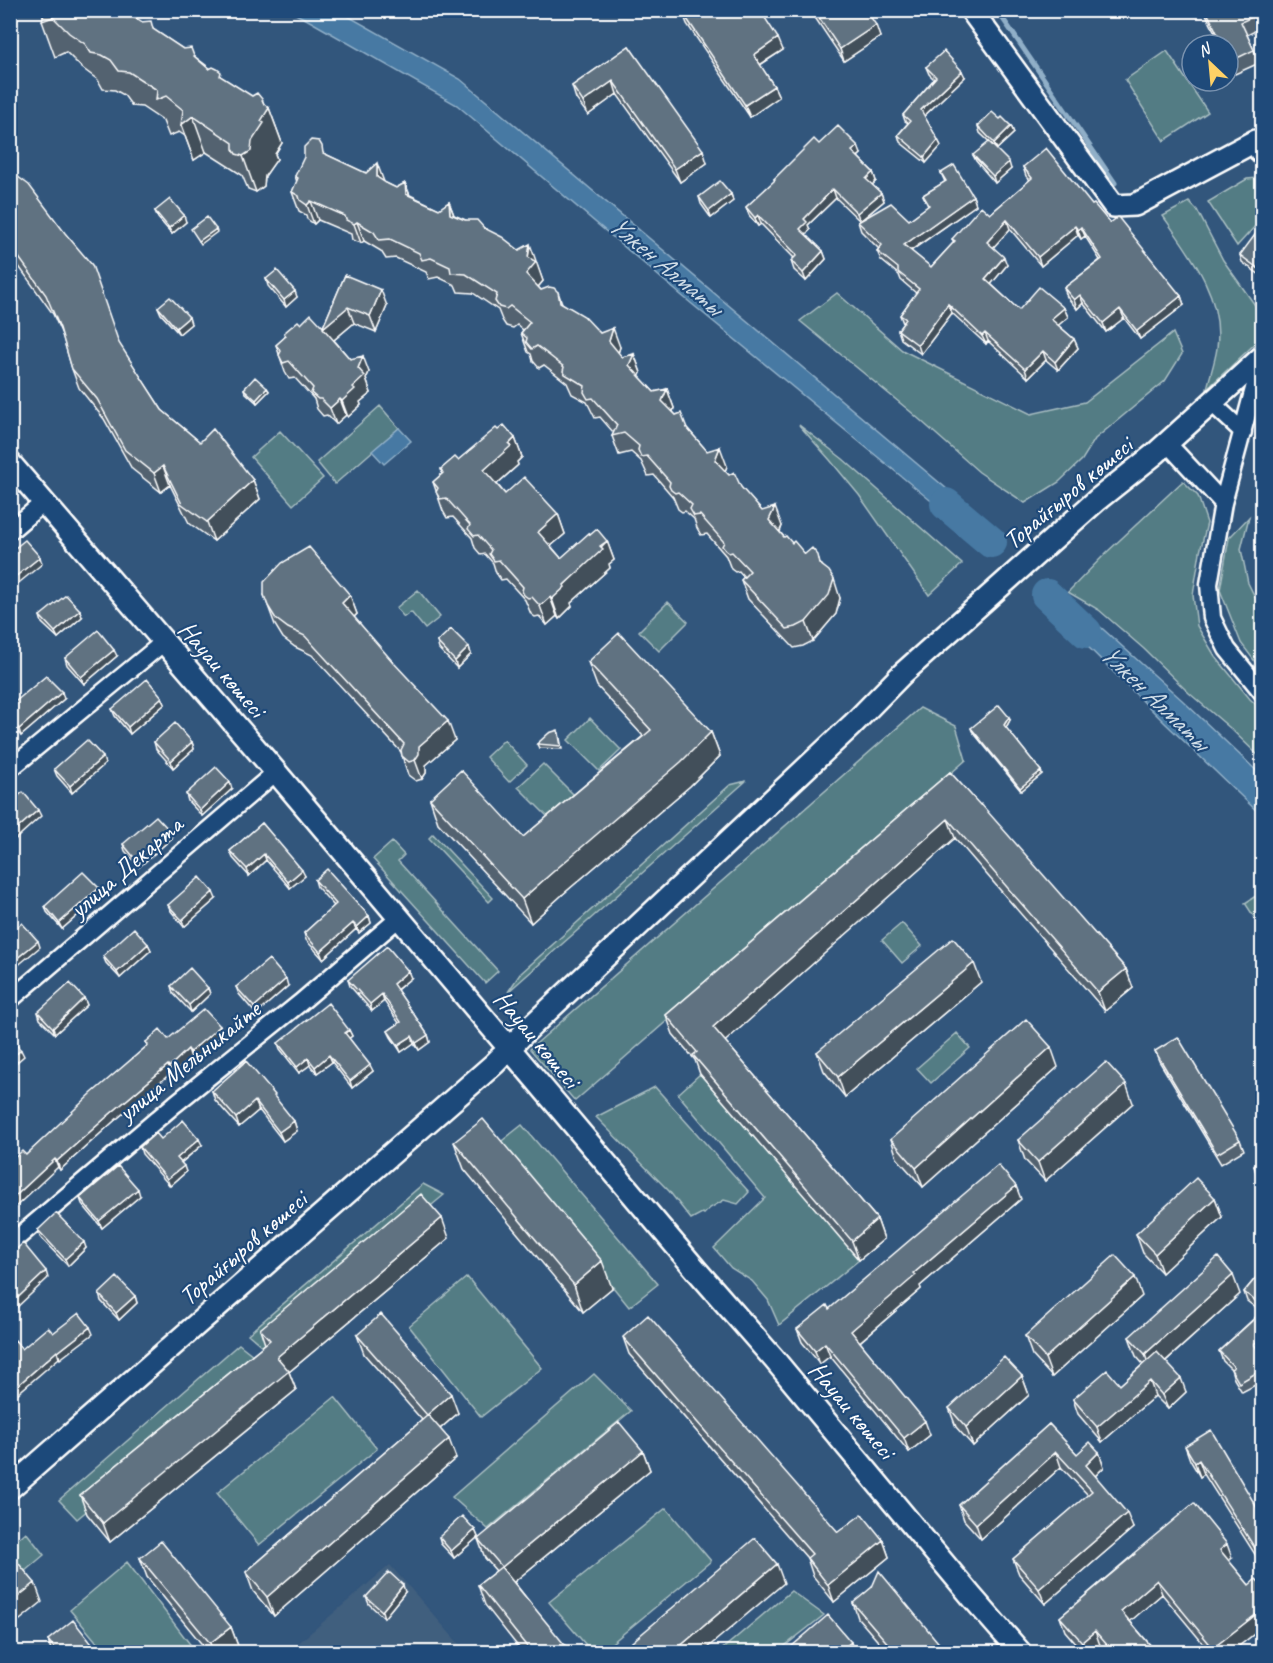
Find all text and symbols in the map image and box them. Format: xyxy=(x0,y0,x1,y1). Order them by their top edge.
north arrow xyxy=(1180,33,1240,93)
text: N xyxy=(1195,38,1215,62)
water label: Үлкен Алматы xyxy=(602,207,734,326)
street label: Торайғыров көшесі xyxy=(997,427,1142,557)
street label: Науаи көшесі xyxy=(171,614,275,727)
water label: Үлкен Алматы xyxy=(1093,637,1220,761)
street label: улица Декарта xyxy=(61,807,191,927)
street label: Науаи көшесі xyxy=(486,983,590,1097)
street label: улица Мельникайте xyxy=(109,992,269,1130)
street label: Торайғыров көшесі xyxy=(172,1181,316,1313)
street label: Науаи көшесі xyxy=(801,1354,905,1468)

